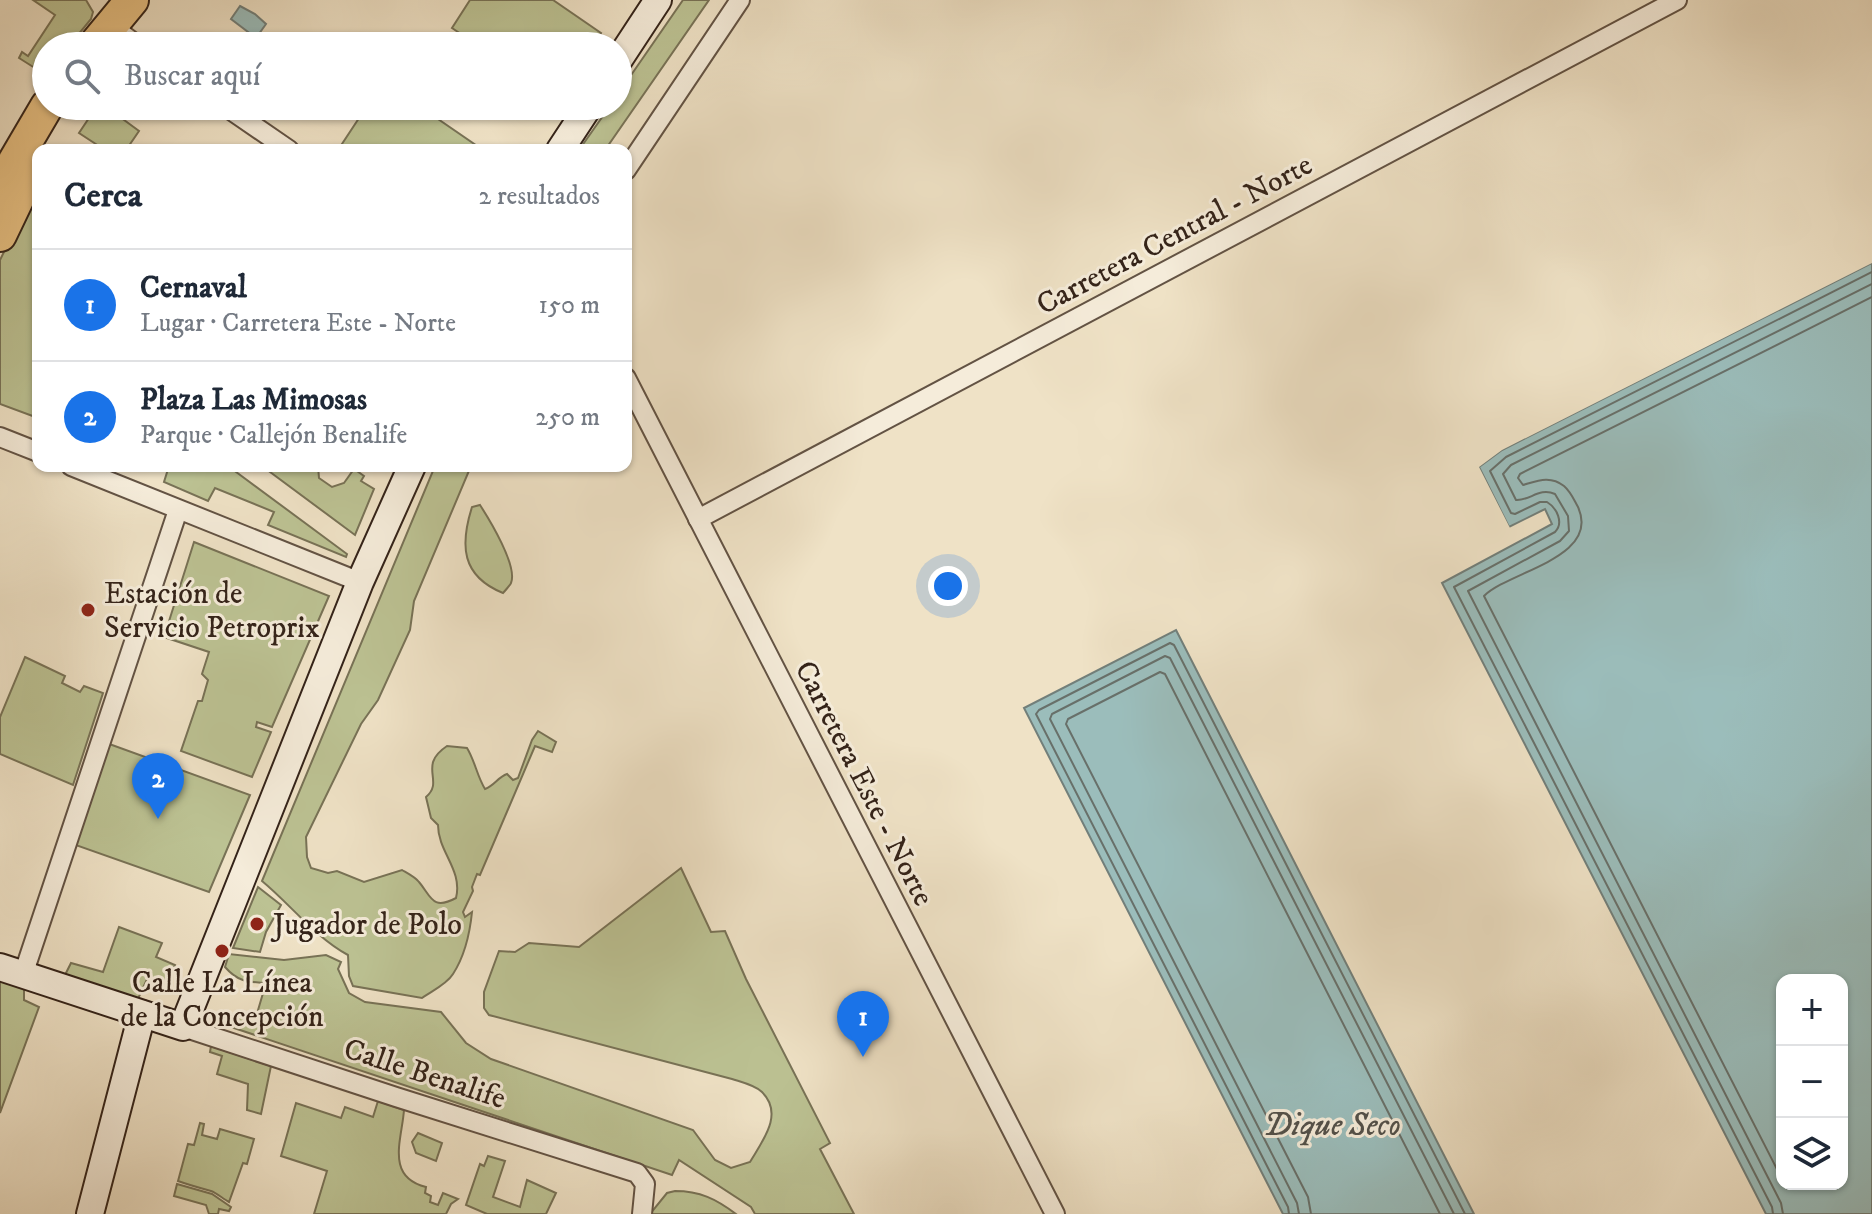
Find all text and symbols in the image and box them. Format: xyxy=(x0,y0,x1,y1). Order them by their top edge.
search box xyxy=(32,32,632,120)
icon: search xyxy=(60,54,104,98)
text: Buscar aquí xyxy=(124,58,261,95)
street label: Carretera Central - Norte xyxy=(1031,147,1319,324)
text: Cerca xyxy=(64,175,142,217)
text: 2 resultados xyxy=(479,180,600,213)
text: Cernaval xyxy=(140,270,247,307)
text: 1 xyxy=(85,289,95,322)
text: 150 m xyxy=(539,289,600,322)
text: Lugar · Carretera Este - Norte xyxy=(140,307,456,340)
text: Plaza Las Mimosas xyxy=(140,382,367,419)
text: 2 xyxy=(84,401,96,434)
text: 250 m xyxy=(535,401,600,434)
text: Parque · Callejón Benalife xyxy=(140,419,407,452)
your location xyxy=(928,566,968,606)
place label: Estación de Servicio Petroprix xyxy=(104,576,320,647)
marker: Estación de Servicio Petroprix xyxy=(79,601,97,619)
street label: Carretera Este - Norte xyxy=(786,655,941,912)
pin: 2 xyxy=(132,753,184,819)
place label: Jugador de Polo xyxy=(270,907,462,944)
marker: Jugador de Polo xyxy=(248,915,266,933)
marker: Calle La Línea de la Concepción xyxy=(213,942,231,960)
place label: Calle La Línea de la Concepción xyxy=(120,965,324,1036)
map controls xyxy=(1776,974,1848,1190)
button: + xyxy=(1776,974,1848,1046)
pin: 1 xyxy=(837,991,889,1057)
street label: Calle Benalife xyxy=(339,1031,510,1118)
button: − xyxy=(1776,1046,1848,1118)
water label: Dique Seco xyxy=(1263,1106,1401,1146)
button: layers xyxy=(1776,1118,1848,1190)

